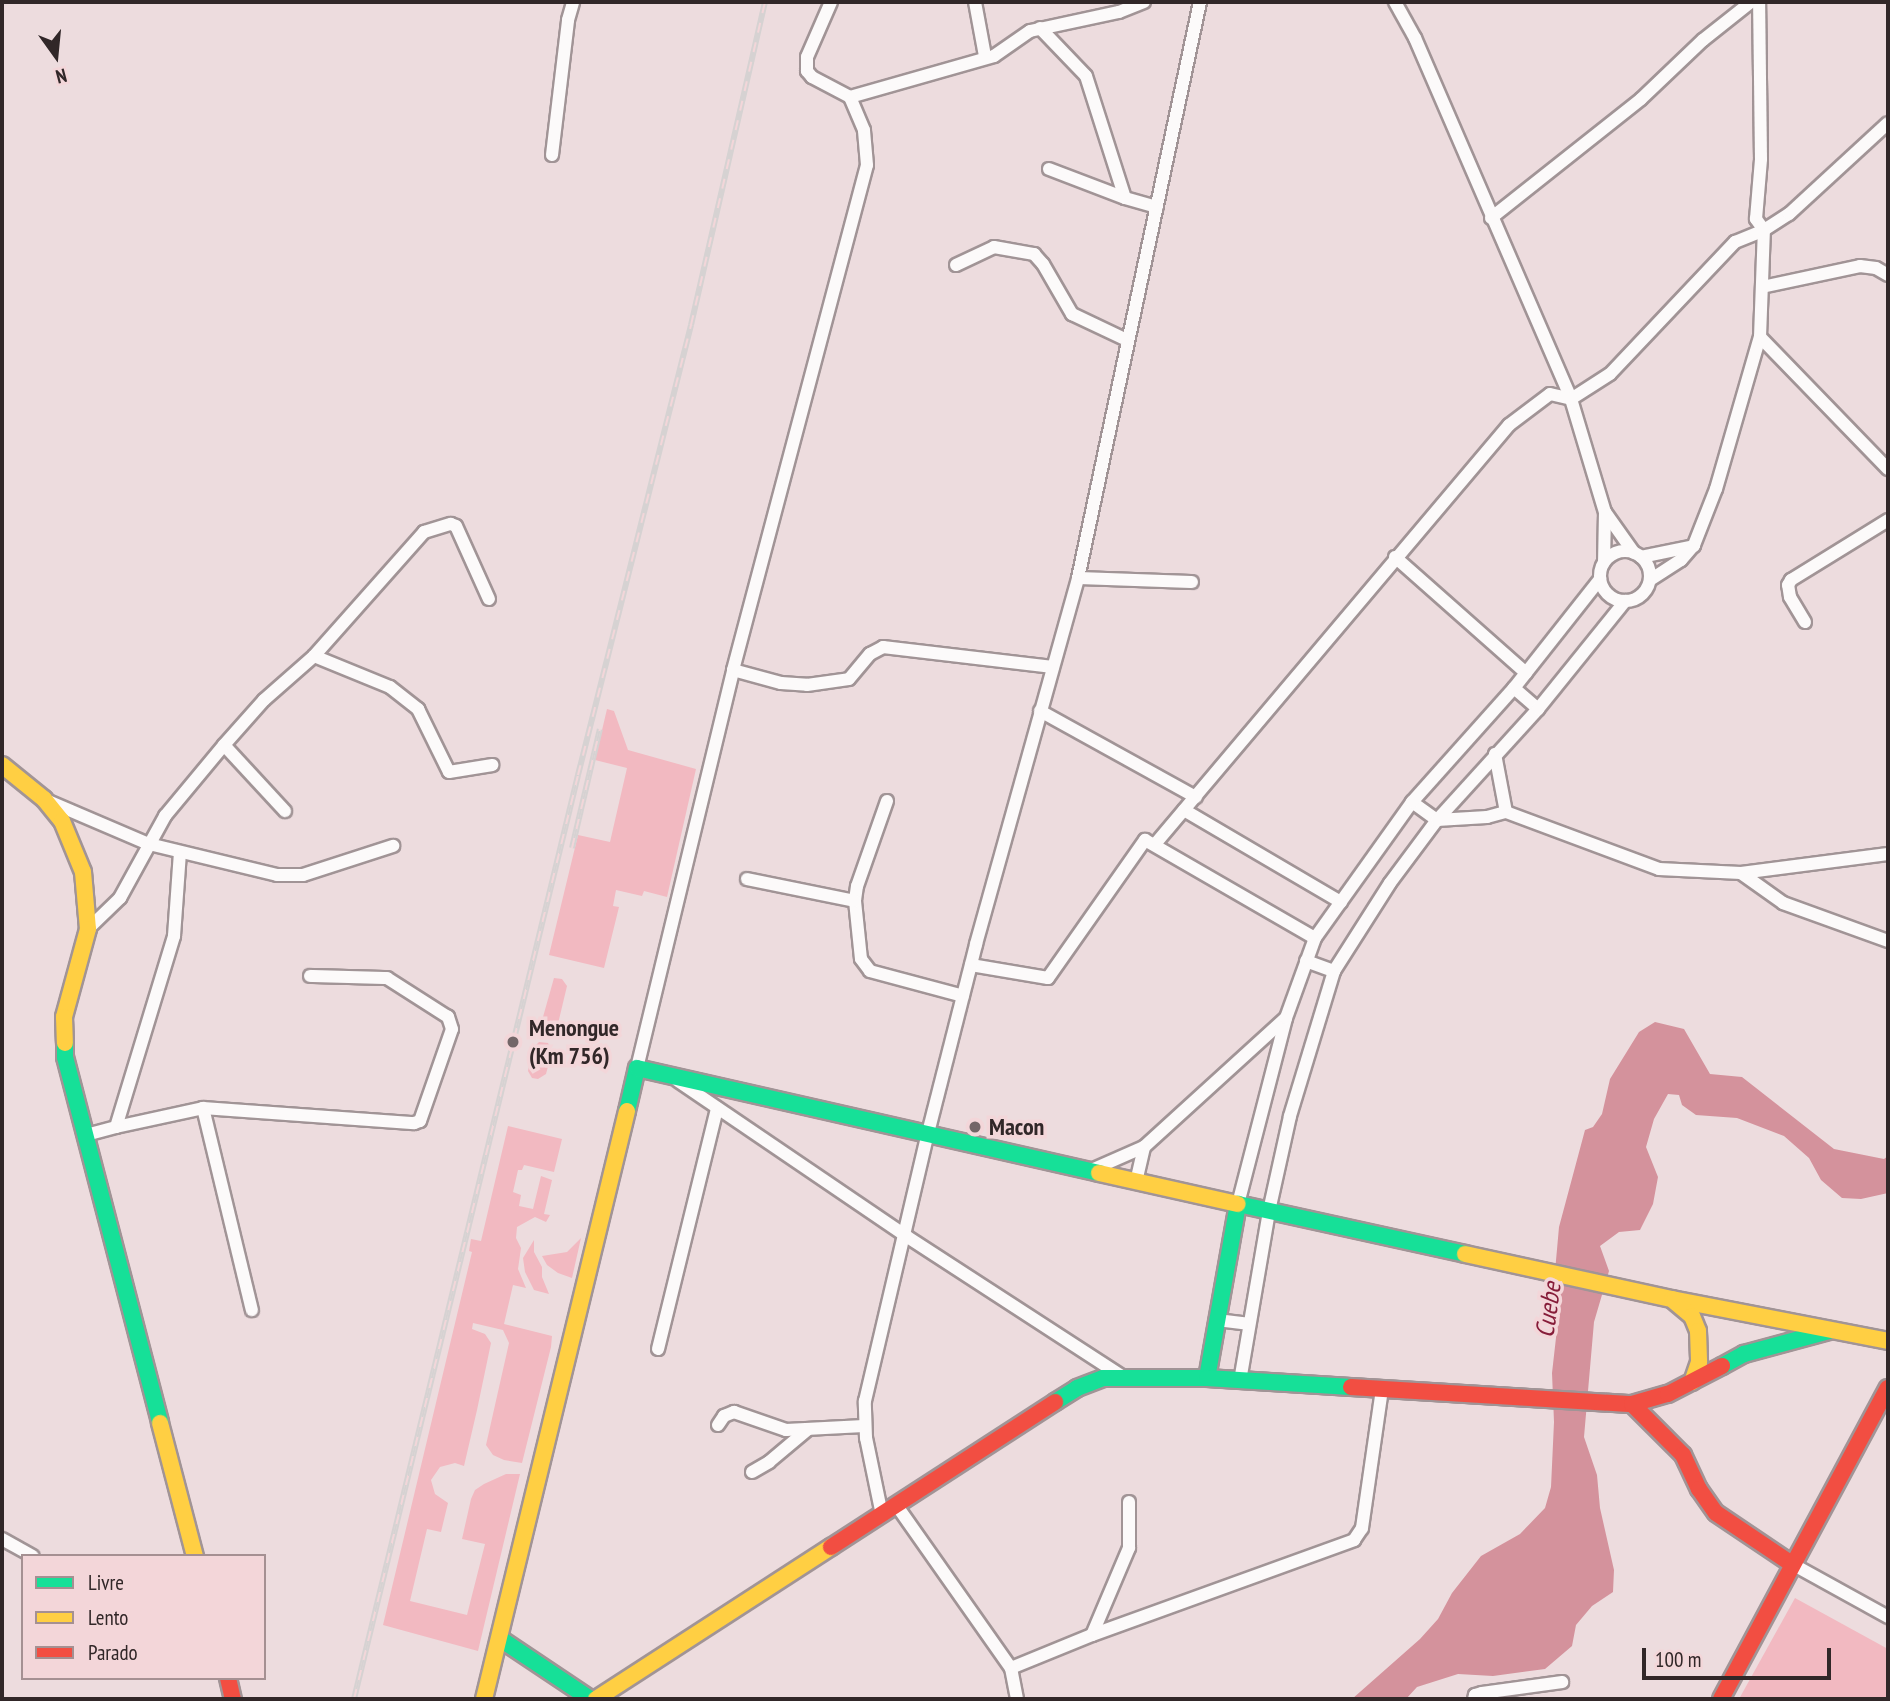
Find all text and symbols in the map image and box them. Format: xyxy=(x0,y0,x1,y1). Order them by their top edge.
north arrow xyxy=(21,21,91,91)
text: N xyxy=(53,63,70,89)
place label: Menongue (Km 756) xyxy=(529,1014,619,1070)
marker: Menongue (Km 756) xyxy=(503,1032,523,1052)
place label: Macon xyxy=(989,1113,1044,1141)
marker: Macon xyxy=(967,1119,983,1135)
water label: Cuebe xyxy=(1529,1280,1567,1340)
legend xyxy=(21,1554,266,1680)
text: Livre xyxy=(88,1569,124,1596)
text: Lento xyxy=(88,1604,128,1631)
scale bar xyxy=(1645,1634,1834,1678)
text: Parado xyxy=(88,1639,138,1666)
text: 100 m xyxy=(1655,1646,1701,1673)

